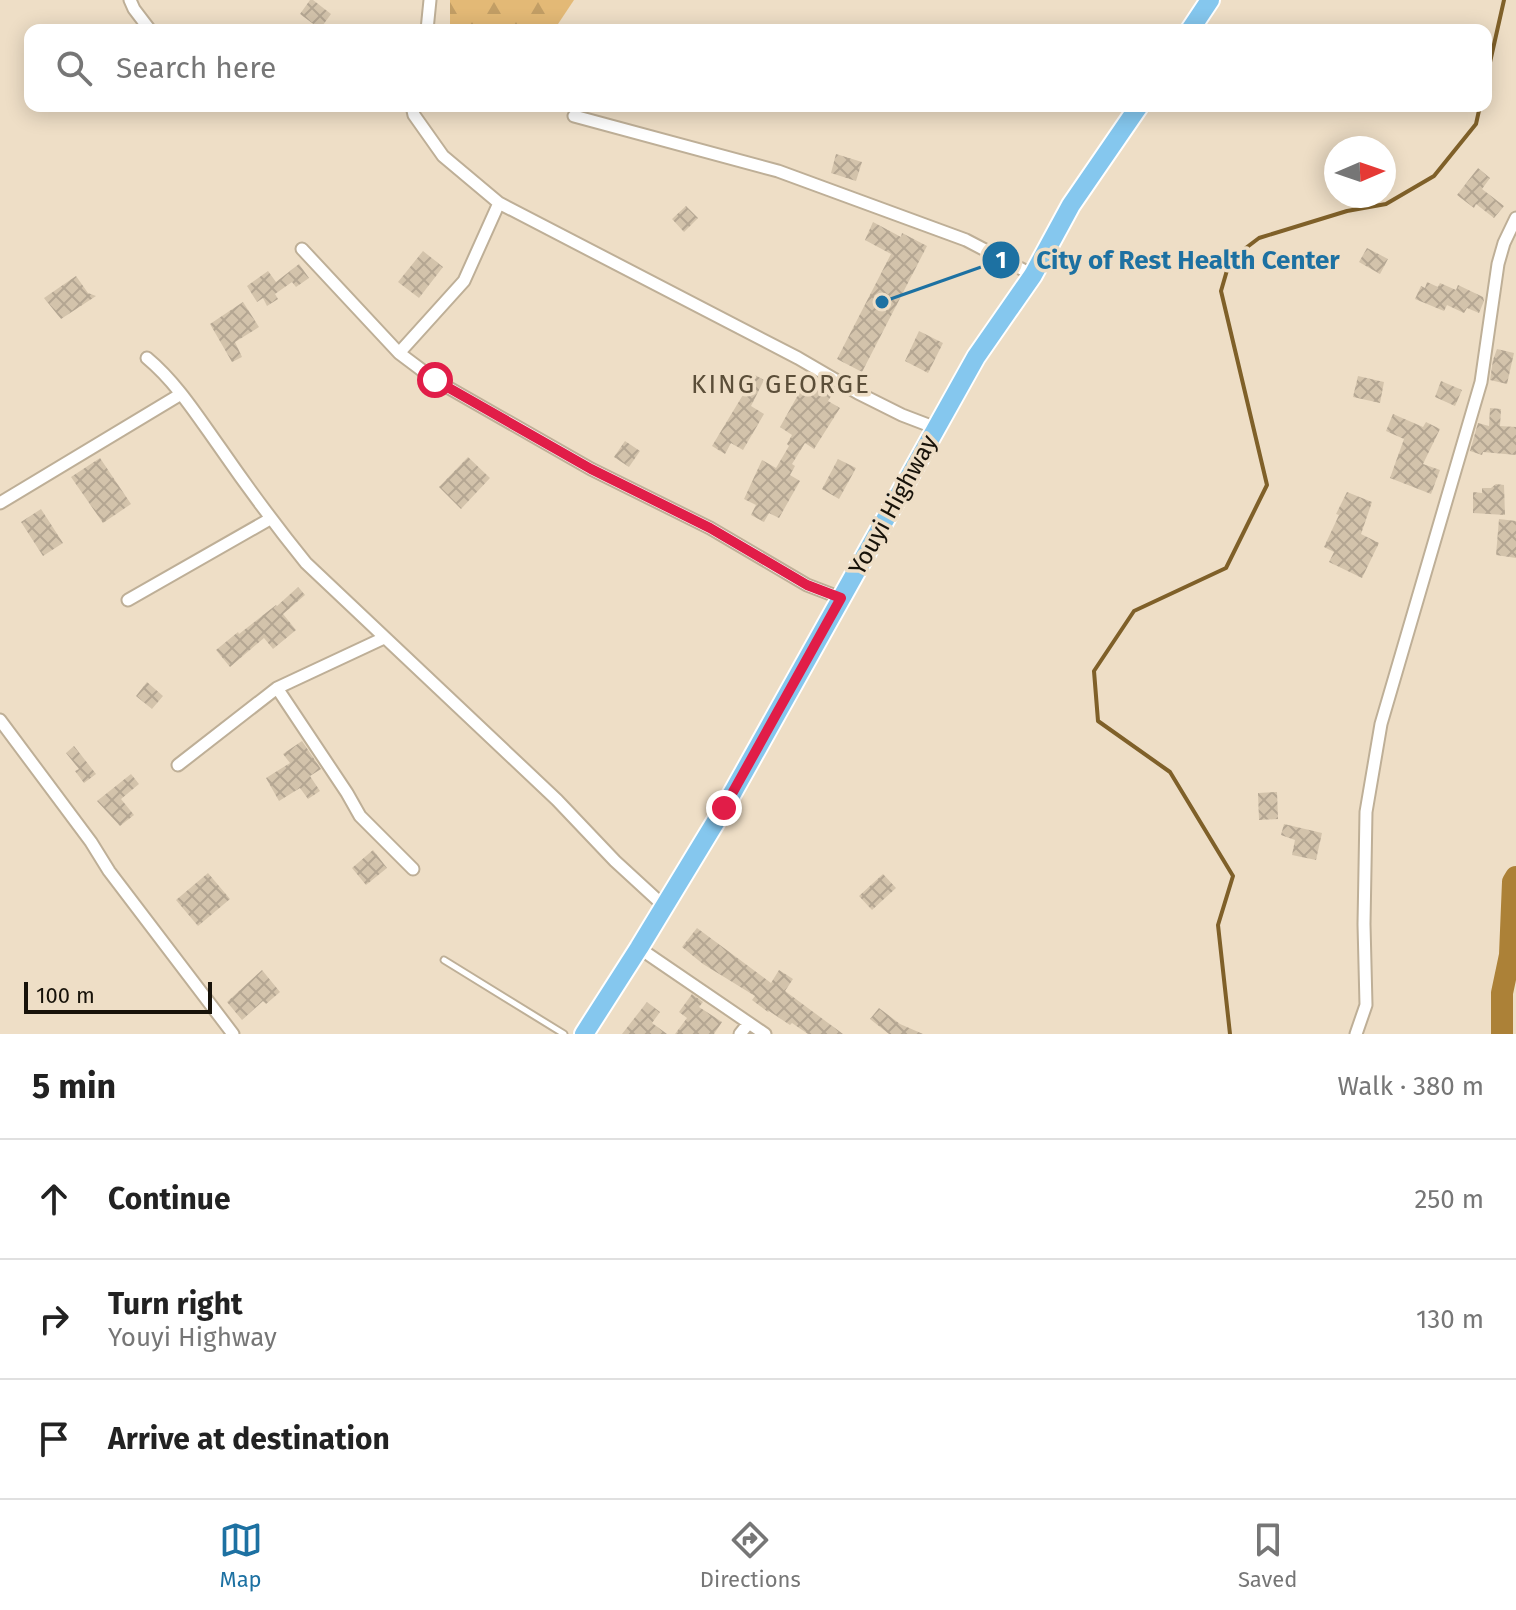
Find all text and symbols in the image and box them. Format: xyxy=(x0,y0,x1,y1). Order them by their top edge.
search box xyxy=(24,24,1492,112)
icon: search xyxy=(52,46,96,90)
text: Search here xyxy=(116,50,276,86)
north arrow xyxy=(1324,136,1396,208)
callout: City of Rest Health Center xyxy=(981,235,1356,285)
text: City of Rest Health Center xyxy=(1036,245,1340,276)
text: 1 xyxy=(995,246,1007,274)
route start xyxy=(417,362,453,398)
district label: KING GEORGE xyxy=(691,369,871,400)
street label: Youyi Highway xyxy=(843,430,943,580)
route end xyxy=(706,790,742,826)
scale bar xyxy=(24,978,212,1014)
text: 100 m xyxy=(36,982,95,1009)
text: 5 min xyxy=(32,1066,116,1107)
text: Walk · 380 m xyxy=(1337,1071,1484,1102)
icon: ahead xyxy=(32,1177,76,1221)
text: Continue xyxy=(108,1181,231,1217)
text: 250 m xyxy=(1414,1184,1484,1215)
text: Turn right xyxy=(108,1286,243,1322)
icon: right xyxy=(32,1297,76,1341)
text: 130 m xyxy=(1416,1304,1484,1335)
text: Youyi Highway xyxy=(108,1322,277,1353)
icon: arrive xyxy=(32,1417,76,1461)
text: Arrive at destination xyxy=(108,1421,390,1457)
tab: Map xyxy=(219,1518,263,1593)
tab: Directions xyxy=(700,1518,801,1593)
tab: Saved xyxy=(1238,1518,1297,1593)

